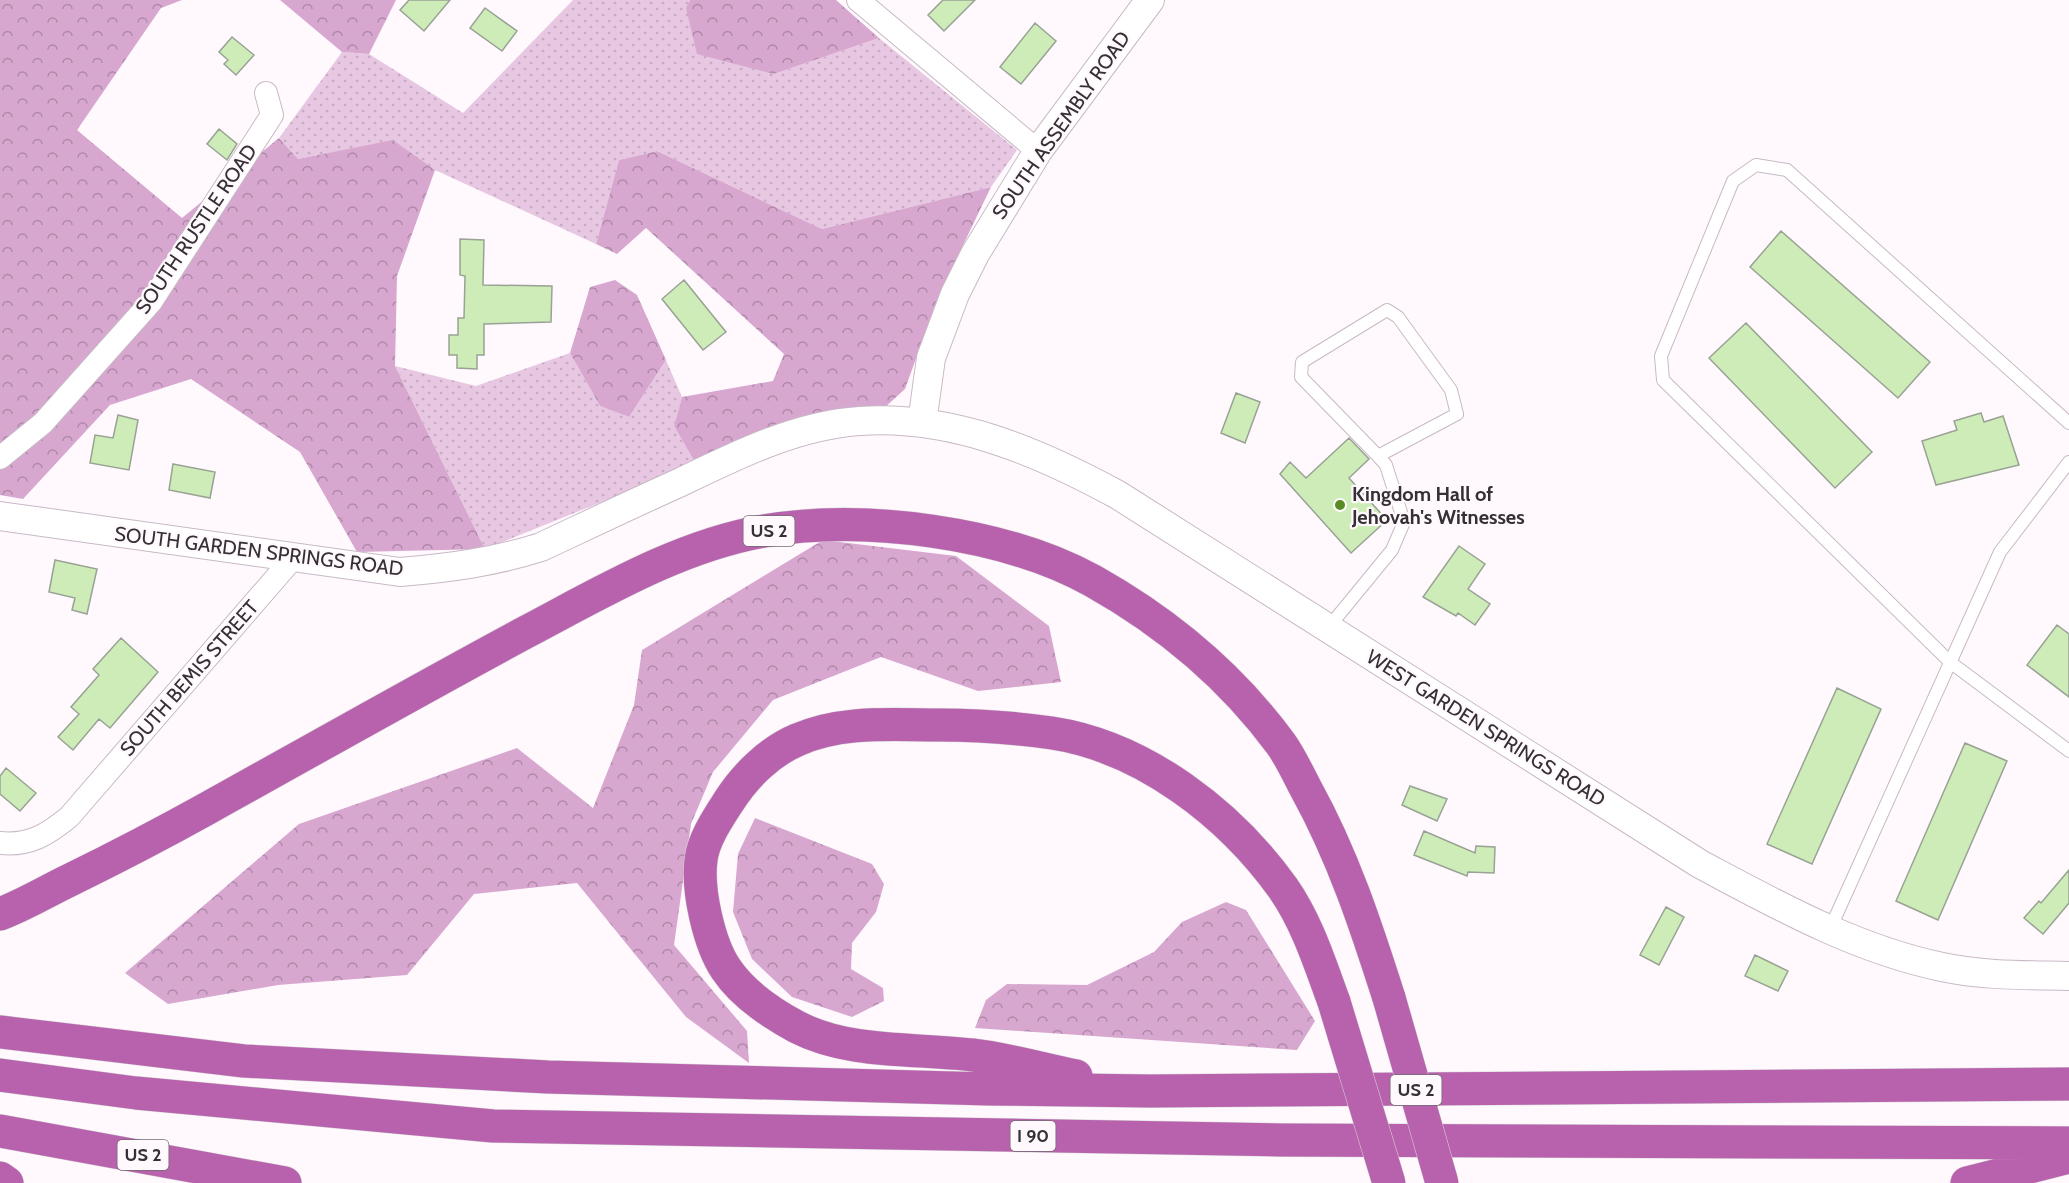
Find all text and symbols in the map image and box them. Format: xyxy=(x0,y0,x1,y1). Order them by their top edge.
street label: SOUTH ASSEMBLY ROAD xyxy=(987,27,1135,223)
street label: SOUTH RUSTLE ROAD xyxy=(130,140,262,318)
place label: Kingdom Hall of Jehovah's Witnesses xyxy=(1351,482,1525,529)
marker: Kingdom Hall of Jehovah's Witnesses xyxy=(1333,498,1347,512)
road number: US 2 xyxy=(744,516,794,546)
street label: SOUTH GARDEN SPRINGS ROAD xyxy=(113,521,405,581)
street label: SOUTH BEMIS STREET xyxy=(115,595,263,761)
street label: WEST GARDEN SPRINGS ROAD xyxy=(1362,644,1610,812)
road number: US 2 xyxy=(1390,1075,1442,1105)
road number: I 90 xyxy=(1010,1121,1056,1151)
road number: US 2 xyxy=(118,1140,168,1170)

